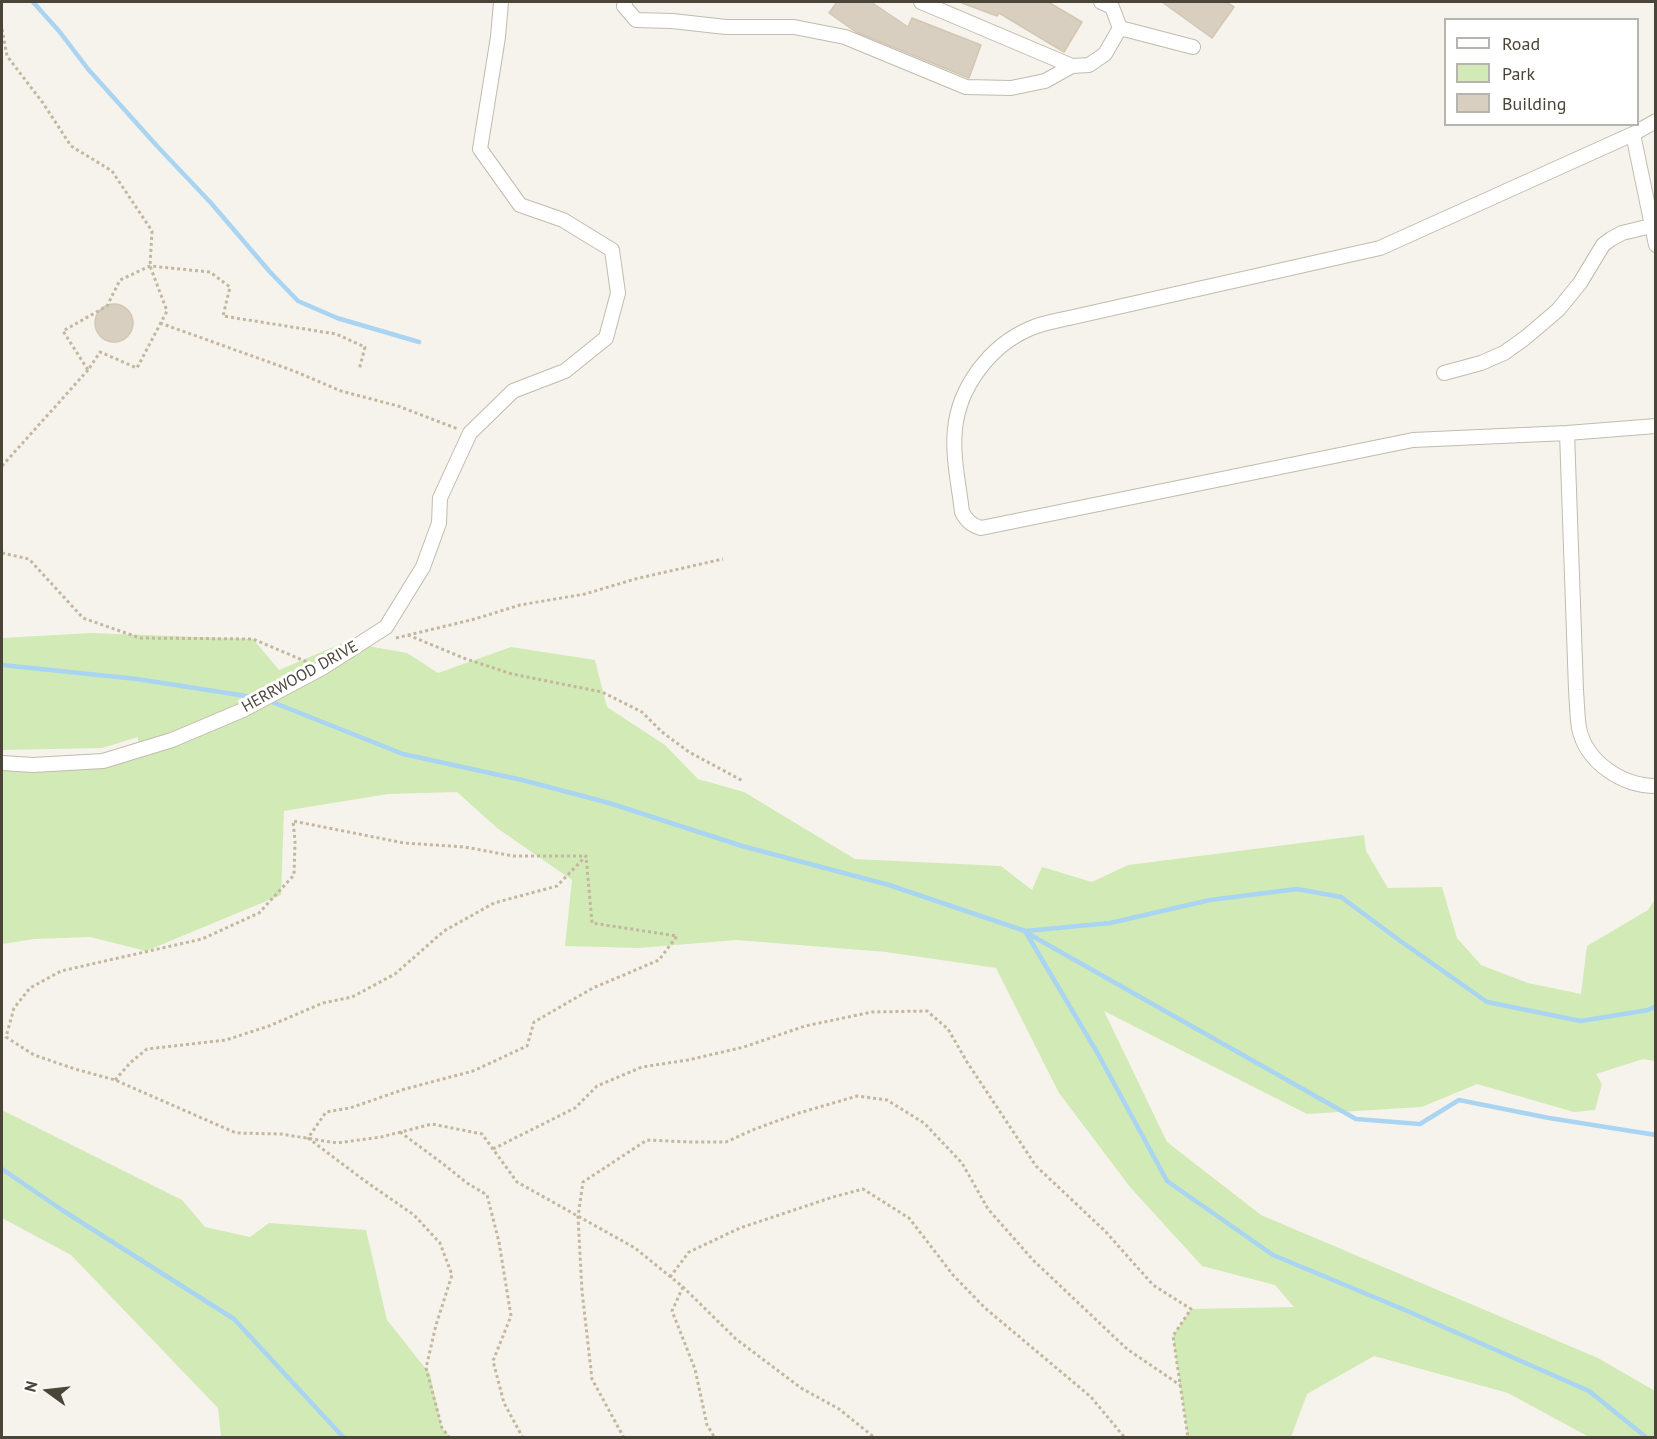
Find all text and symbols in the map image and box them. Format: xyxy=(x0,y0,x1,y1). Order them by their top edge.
legend xyxy=(1444,18,1639,126)
text: Road xyxy=(1502,32,1540,55)
text: Park xyxy=(1502,62,1535,85)
text: Building xyxy=(1502,92,1566,115)
street label: HERRWOOD DRIVE xyxy=(239,637,361,717)
north arrow xyxy=(18,1361,78,1421)
text: N xyxy=(20,1379,42,1394)

